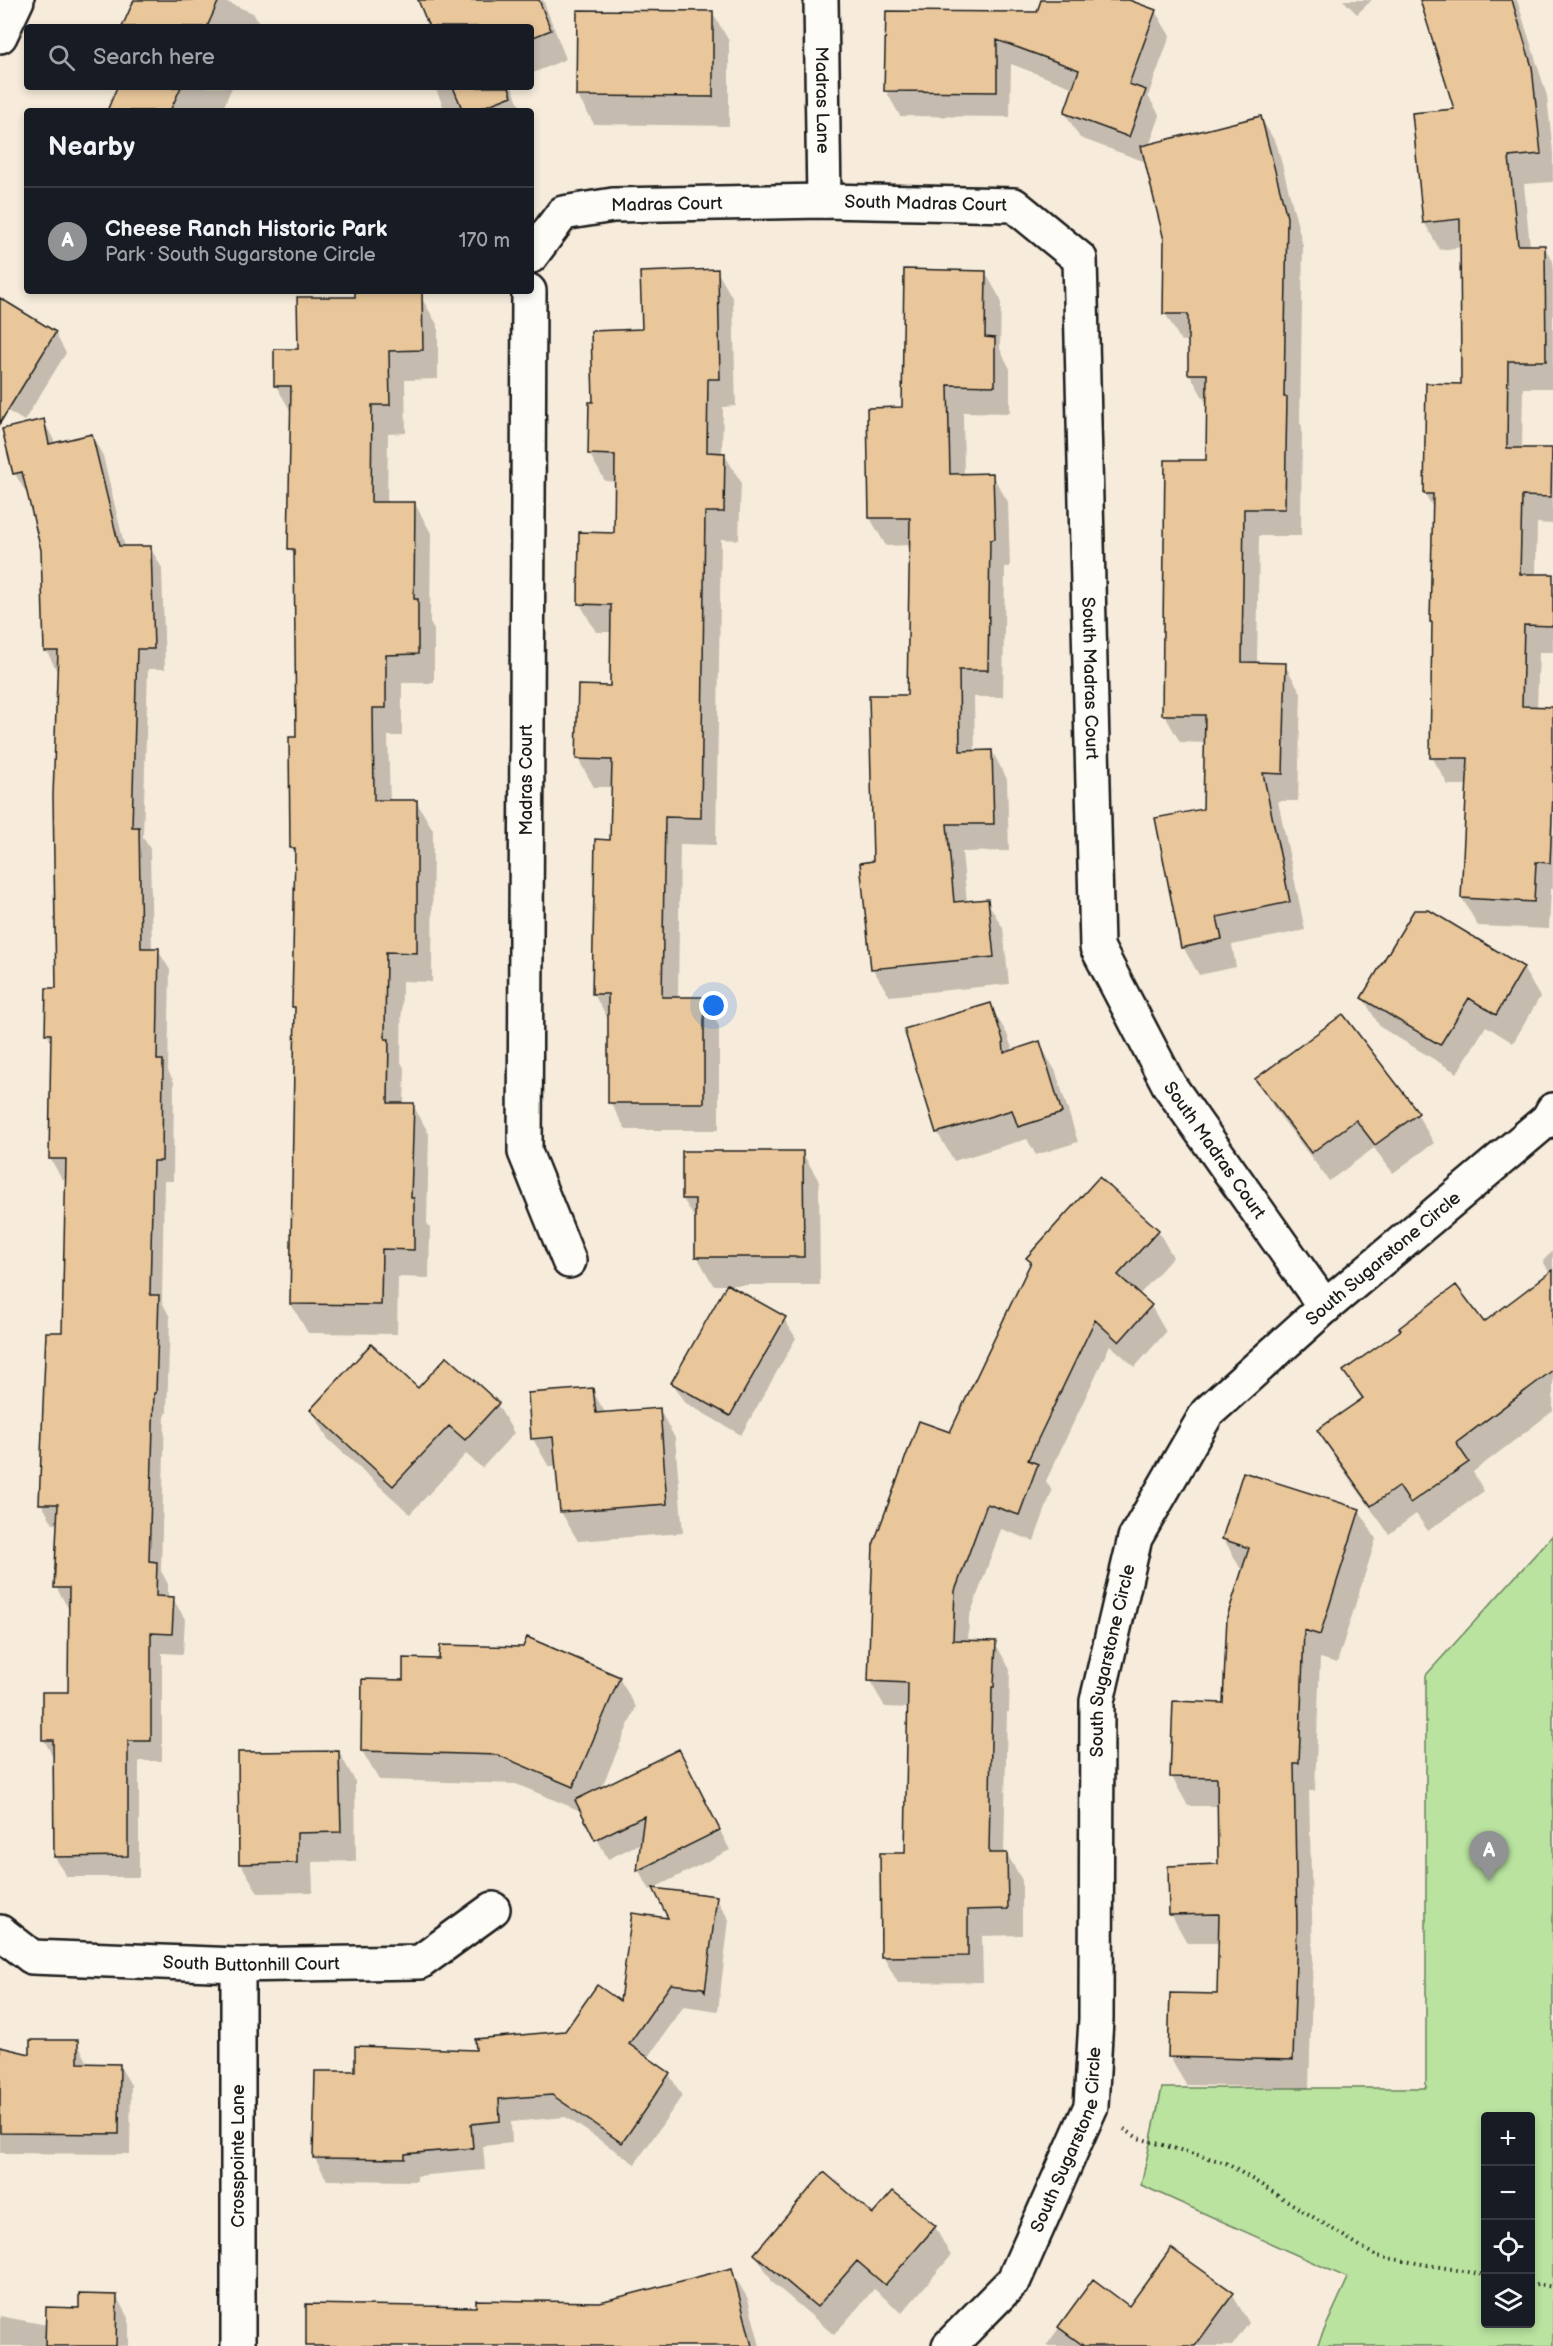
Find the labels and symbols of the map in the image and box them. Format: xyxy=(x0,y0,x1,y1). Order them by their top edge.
street label: Madras Lane xyxy=(811,46,834,154)
street label: South Madras Court xyxy=(844,191,1008,215)
street label: Madras Court xyxy=(611,192,723,216)
street label: South Madras Court xyxy=(1078,597,1103,760)
street label: Madras Court xyxy=(516,724,537,836)
your location xyxy=(699,991,728,1020)
street label: South Madras Court xyxy=(1159,1077,1270,1223)
street label: South Sugarstone Circle xyxy=(1301,1187,1465,1330)
street label: South Sugarstone Circle xyxy=(1086,1562,1139,1757)
pin: A xyxy=(1470,1832,1508,1881)
street label: South Buttonhill Court xyxy=(162,1952,340,1976)
street label: South Sugarstone Circle xyxy=(1026,2046,1105,2236)
street label: Crosspointe Lane xyxy=(228,2084,249,2228)

